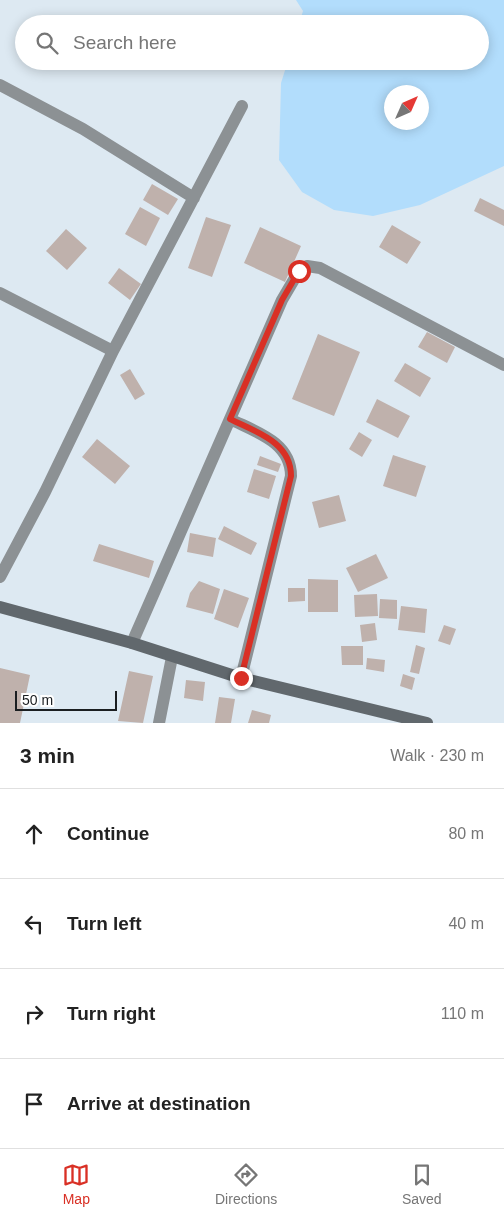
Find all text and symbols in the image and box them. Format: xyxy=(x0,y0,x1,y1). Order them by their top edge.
search box xyxy=(15,15,489,70)
icon: search xyxy=(33,29,61,57)
text: Search here xyxy=(73,32,177,53)
north arrow xyxy=(384,85,429,130)
route start xyxy=(288,260,311,283)
route end xyxy=(230,667,253,690)
scale bar xyxy=(15,688,118,711)
text: 50 m xyxy=(22,692,53,708)
text: 3 min xyxy=(20,744,75,767)
text: Walk · 230 m xyxy=(390,747,484,764)
icon: ahead xyxy=(20,820,48,848)
text: Continue xyxy=(67,823,149,844)
text: 80 m xyxy=(448,825,484,842)
icon: left xyxy=(20,910,48,938)
text: Turn left xyxy=(67,913,142,934)
text: 40 m xyxy=(448,915,484,932)
icon: right xyxy=(20,1000,48,1028)
text: Turn right xyxy=(67,1003,155,1024)
text: 110 m xyxy=(441,1005,484,1022)
icon: arrive xyxy=(20,1090,48,1118)
text: Arrive at destination xyxy=(67,1093,251,1114)
tab: Map xyxy=(62,1161,90,1207)
tab: Directions xyxy=(215,1161,277,1207)
tab: Saved xyxy=(402,1161,442,1207)

